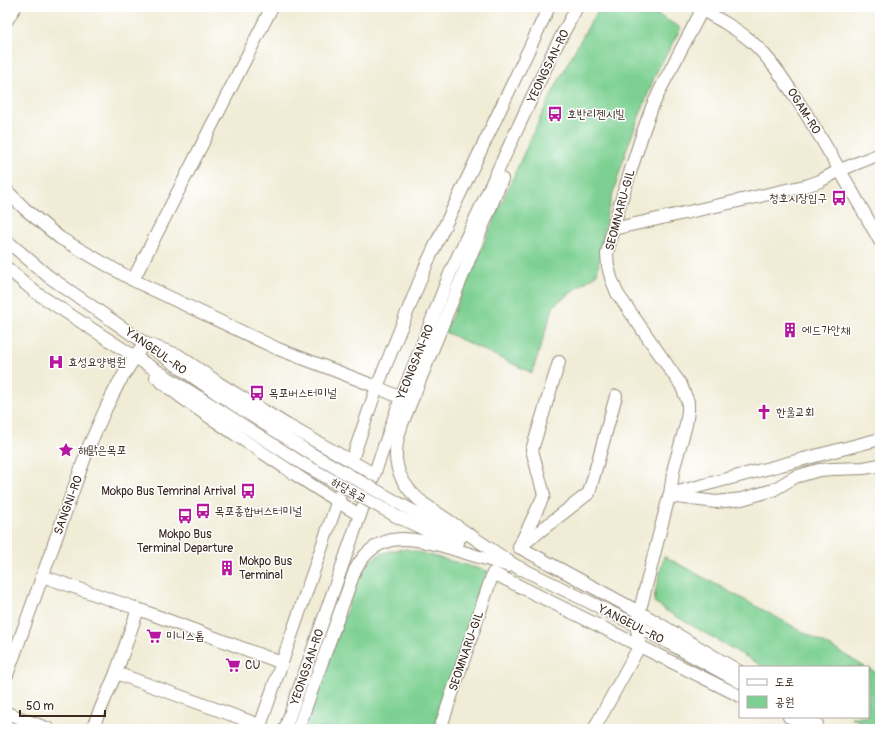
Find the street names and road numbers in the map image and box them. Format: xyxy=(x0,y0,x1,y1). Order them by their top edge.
street label: YEONGSAN-RO xyxy=(524,27,573,106)
street label: OGAM-RO xyxy=(784,85,824,137)
street label: SEOMNARU-GIL xyxy=(602,168,639,252)
street label: YEONGSAN-RO xyxy=(393,322,437,403)
street label: YANGEUL-RO xyxy=(121,324,190,378)
street label: SANGNI-RO xyxy=(51,473,86,537)
street label: 하당육교 xyxy=(328,475,369,506)
street label: YANGEUL-RO xyxy=(595,601,666,648)
street label: SEOMNARU-GIL xyxy=(446,609,487,693)
street label: YEONGSAN-RO xyxy=(287,627,328,708)

